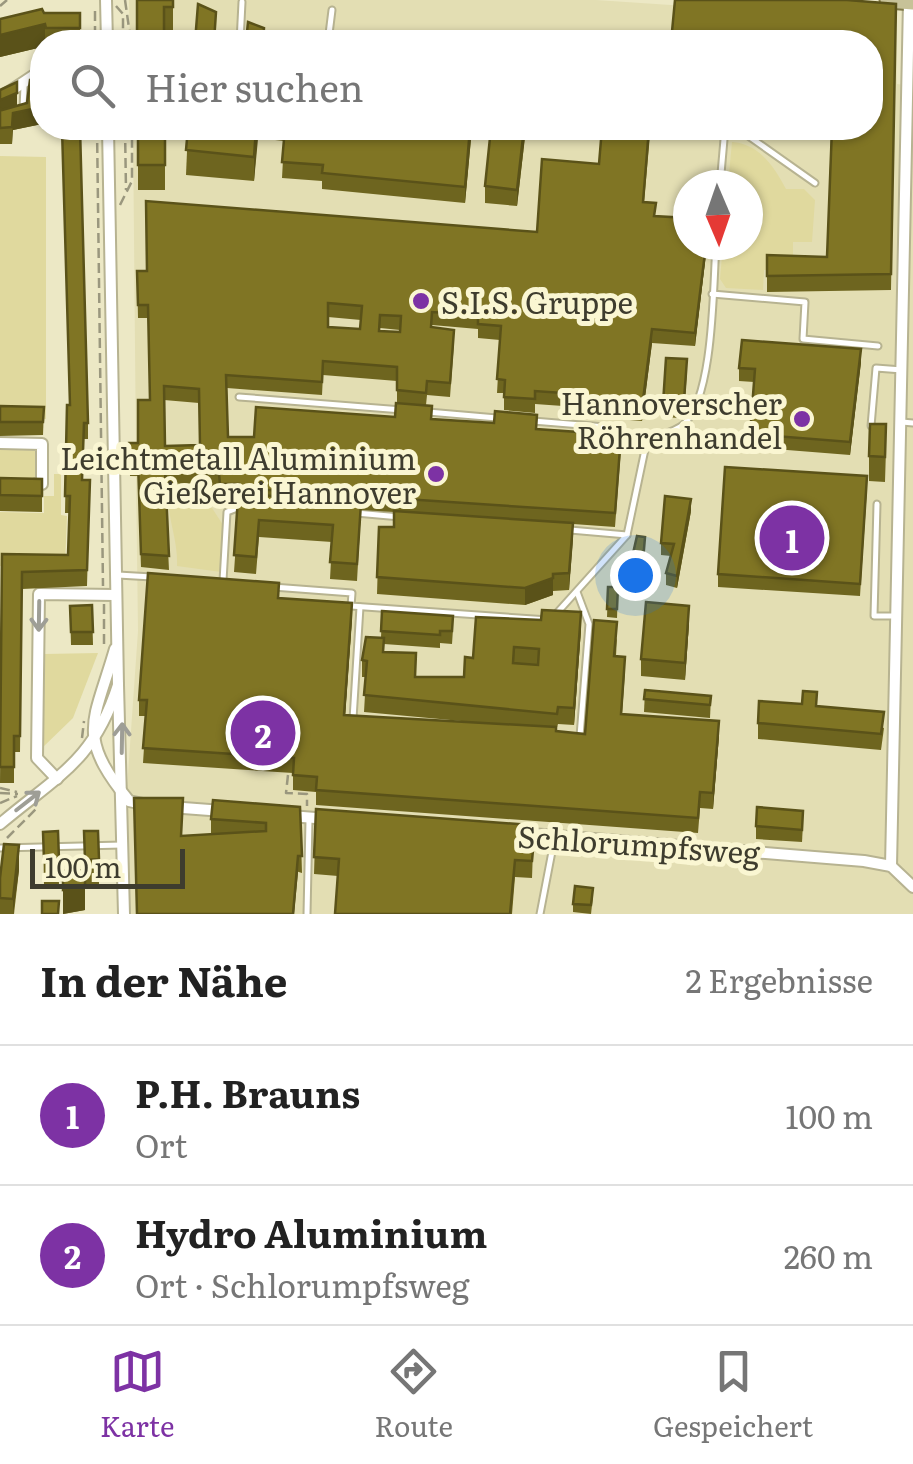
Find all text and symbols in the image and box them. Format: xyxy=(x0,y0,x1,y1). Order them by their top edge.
search box xyxy=(30,30,883,140)
text: Hier suchen xyxy=(145,57,364,114)
icon: search xyxy=(65,58,120,113)
north arrow xyxy=(673,170,763,260)
place label: S.I.S. Gruppe xyxy=(441,279,633,323)
marker: S.I.S. Gruppe xyxy=(410,290,432,312)
place label: Hannoverscher Röhrenhandel xyxy=(561,380,782,458)
marker: Hannoverscher Röhrenhandel xyxy=(791,408,813,430)
place label: Leichtmetall Aluminium Gießerei Hannover xyxy=(60,435,416,513)
marker: Leichtmetall Aluminium Gießerei Hannover xyxy=(425,463,447,485)
pin: 1 xyxy=(760,500,824,576)
your location xyxy=(610,550,661,601)
one-way arrow xyxy=(30,598,48,631)
pin: 2 xyxy=(230,696,296,770)
one-way arrow xyxy=(112,723,132,756)
one-way arrow xyxy=(14,791,41,812)
street label: Schlorumpfsweg xyxy=(516,813,762,873)
scale bar xyxy=(30,844,185,888)
text: 100 m xyxy=(45,845,122,887)
text: In der Nähe xyxy=(40,948,288,1010)
text: 2 Ergebnisse xyxy=(686,955,873,1003)
text: P.H. Brauns xyxy=(135,1063,360,1120)
text: 1 xyxy=(66,1091,79,1139)
text: 100 m xyxy=(786,1091,873,1139)
text: Ort xyxy=(135,1120,187,1168)
text: Hydro Aluminium xyxy=(135,1203,487,1260)
text: 2 xyxy=(64,1231,81,1279)
text: 260 m xyxy=(784,1231,873,1279)
text: Ort · Schlorumpfsweg xyxy=(135,1260,470,1308)
tab: Karte xyxy=(100,1344,175,1446)
tab: Route xyxy=(375,1344,453,1446)
tab: Gespeichert xyxy=(653,1344,813,1446)

